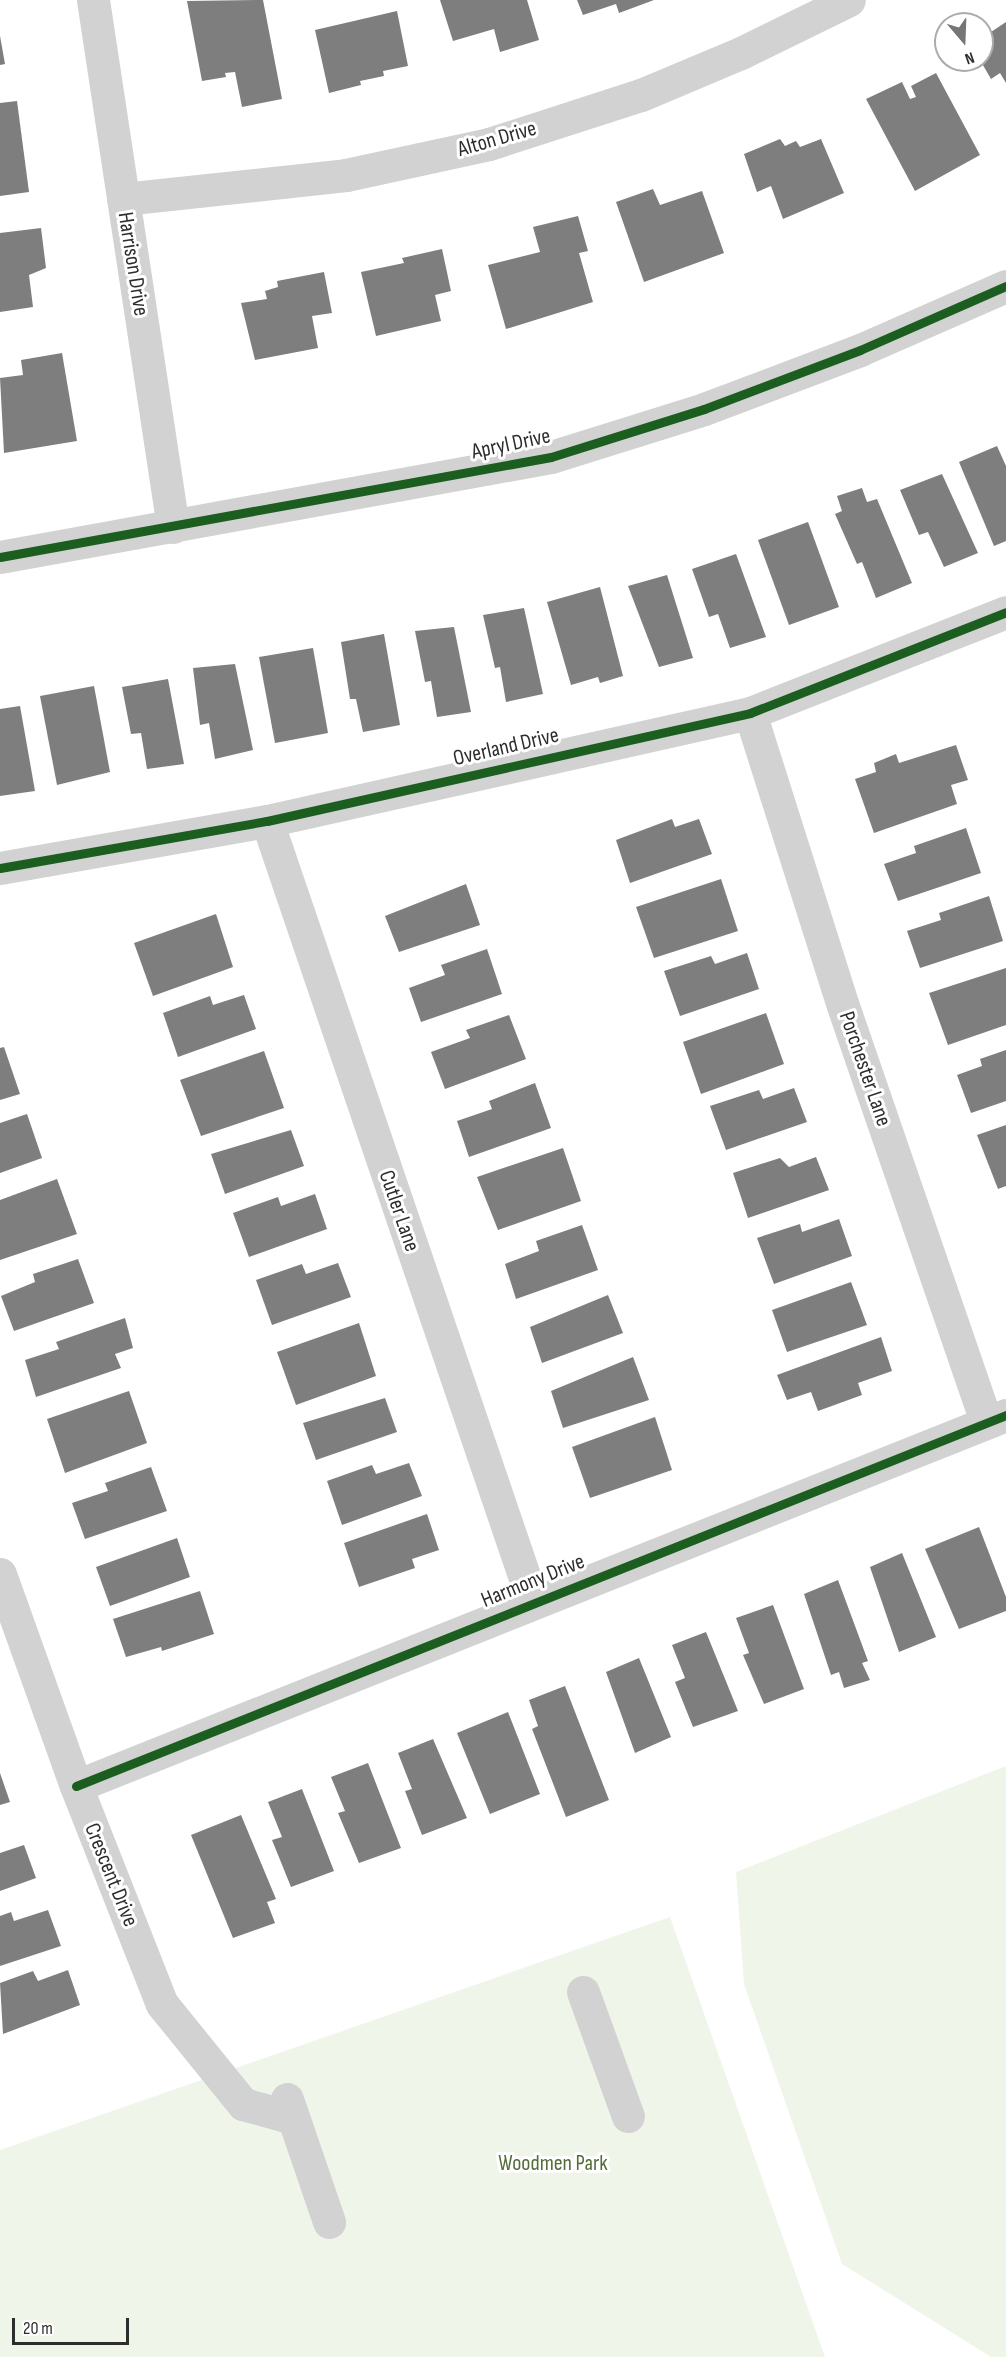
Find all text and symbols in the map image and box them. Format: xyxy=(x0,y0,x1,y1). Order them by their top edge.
north arrow xyxy=(934,12,994,72)
text: N xyxy=(962,47,977,68)
street label: Alton Drive xyxy=(455,115,539,163)
street label: Harrison Drive xyxy=(112,210,154,318)
street label: Apryl Drive xyxy=(469,423,553,465)
street label: Overland Drive xyxy=(451,722,561,772)
street label: Porchester Lane xyxy=(833,1008,897,1130)
street label: Cutler Lane xyxy=(373,1167,425,1255)
street label: Harmony Drive xyxy=(478,1548,588,1614)
street label: Crescent Drive xyxy=(78,1820,144,1930)
park label: Woodmen Park xyxy=(498,2151,608,2177)
scale bar xyxy=(15,2306,132,2344)
text: 20 m xyxy=(23,2318,53,2339)

